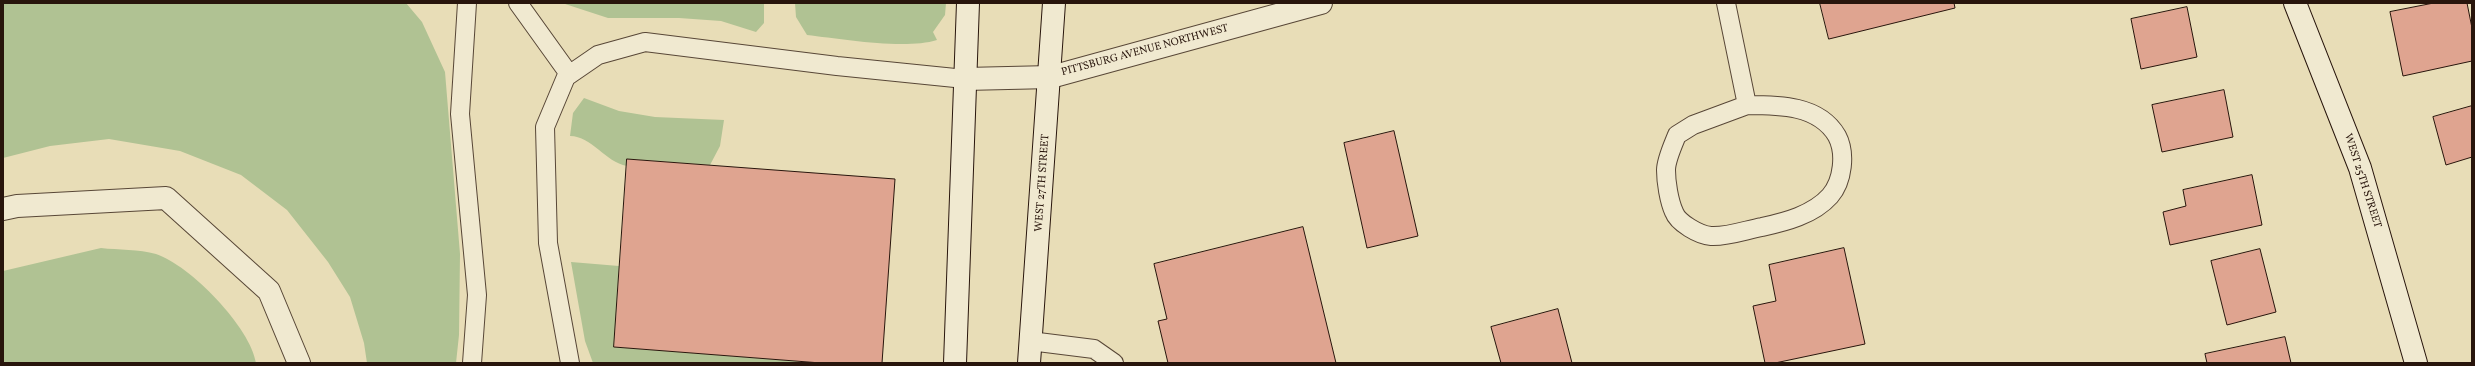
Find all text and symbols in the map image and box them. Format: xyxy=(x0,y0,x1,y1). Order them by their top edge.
street label: PITTSBURG AVENUE NORTHWEST xyxy=(1060,22,1230,80)
street label: WEST 25TH STREET xyxy=(2341,132,2383,230)
street label: WEST 27TH STREET xyxy=(1033,134,1053,232)

